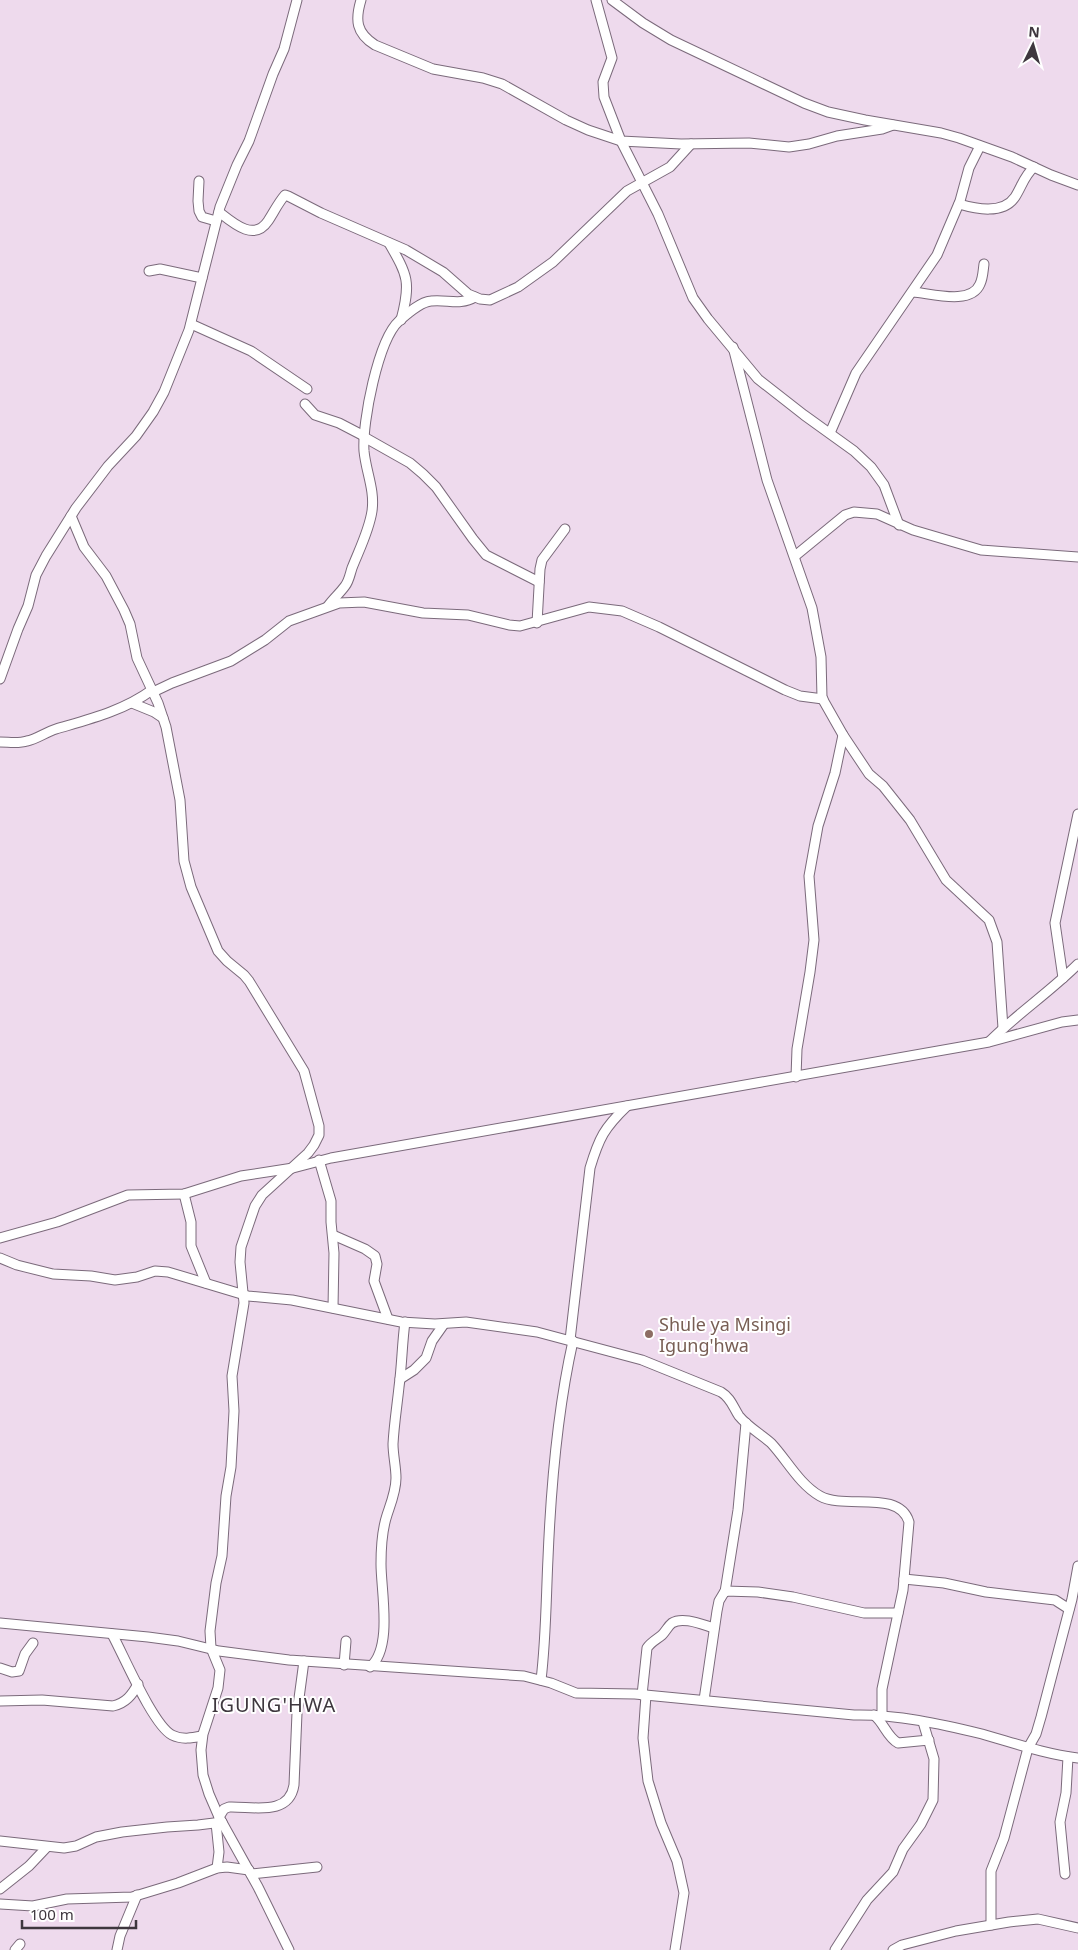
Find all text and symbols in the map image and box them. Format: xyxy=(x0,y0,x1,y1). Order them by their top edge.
north arrow xyxy=(1008,20,1058,70)
text: N xyxy=(1028,22,1041,42)
place label: Shule ya Msingi Igung'hwa xyxy=(659,1312,791,1357)
marker: Shule ya Msingi Igung'hwa xyxy=(643,1328,655,1340)
district label: IGUNG'HWA xyxy=(212,1691,336,1718)
scale bar xyxy=(22,1898,136,1930)
text: 100 m xyxy=(30,1904,74,1924)

